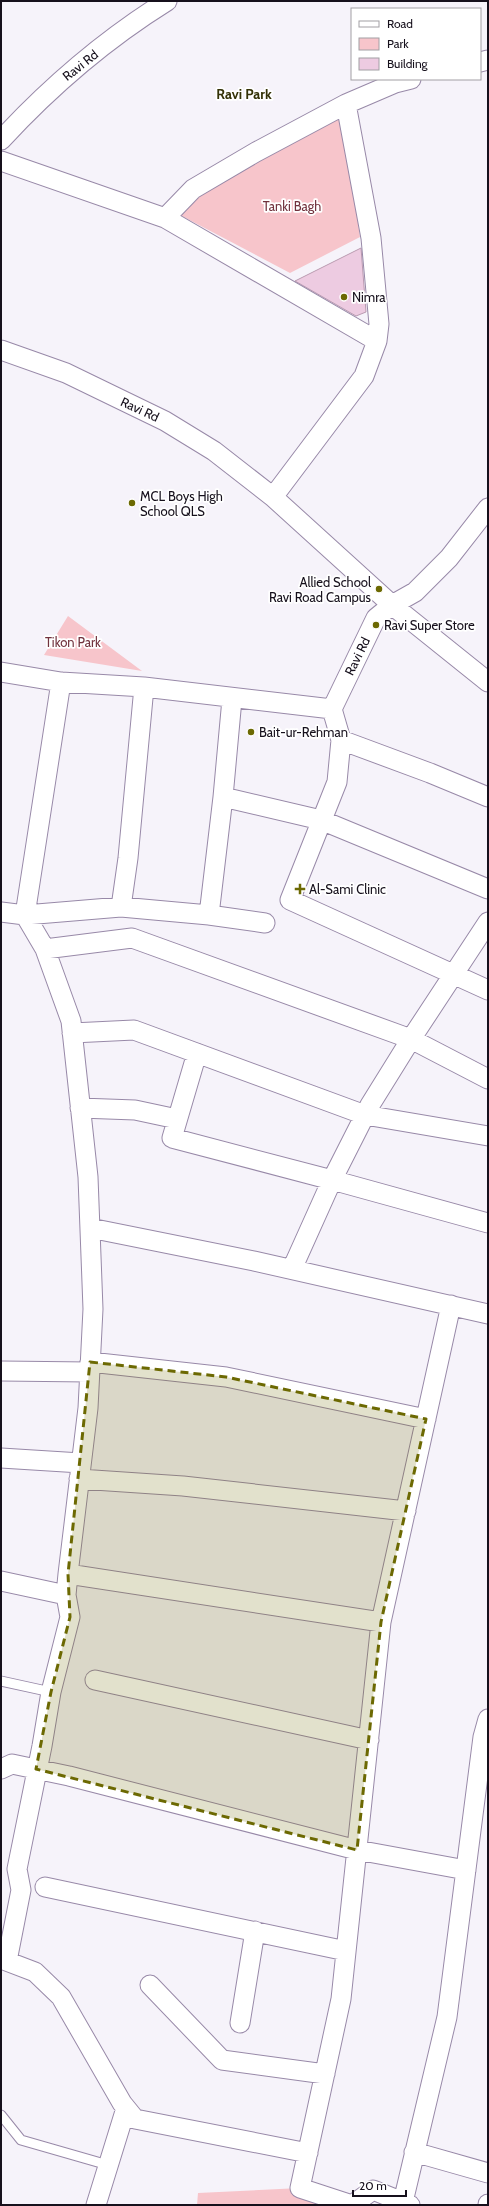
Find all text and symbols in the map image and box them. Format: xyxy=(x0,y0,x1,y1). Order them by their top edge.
legend xyxy=(351,8,481,80)
text: Road xyxy=(387,16,413,31)
text: Park xyxy=(387,36,409,51)
street label: Ravi Rd xyxy=(59,46,101,84)
text: Building xyxy=(387,56,429,71)
district label: Ravi Park xyxy=(216,85,272,103)
park label: Tanki Bagh xyxy=(263,198,321,214)
place label: Nimra xyxy=(352,289,386,305)
marker: Nimra xyxy=(339,292,349,302)
street label: Ravi Rd xyxy=(118,393,162,425)
place label: MCL Boys High School QLS xyxy=(140,488,223,519)
marker: MCL Boys High School QLS xyxy=(127,498,137,508)
place label: Allied School Ravi Road Campus xyxy=(269,574,372,605)
marker: Allied School Ravi Road Campus xyxy=(374,584,384,594)
place label: Ravi Super Store xyxy=(384,617,475,633)
marker: Ravi Super Store xyxy=(371,620,381,630)
park label: Tikon Park xyxy=(45,634,101,650)
street label: Ravi Rd xyxy=(341,634,373,678)
place label: Bait-ur-Rehman xyxy=(259,724,348,740)
marker: Bait-ur-Rehman xyxy=(246,727,256,737)
place label: Al-Sami Clinic xyxy=(309,881,386,897)
marker: Al-Sami Clinic xyxy=(294,883,306,895)
scale bar xyxy=(353,2172,406,2198)
text: 20 m xyxy=(359,2178,387,2193)

